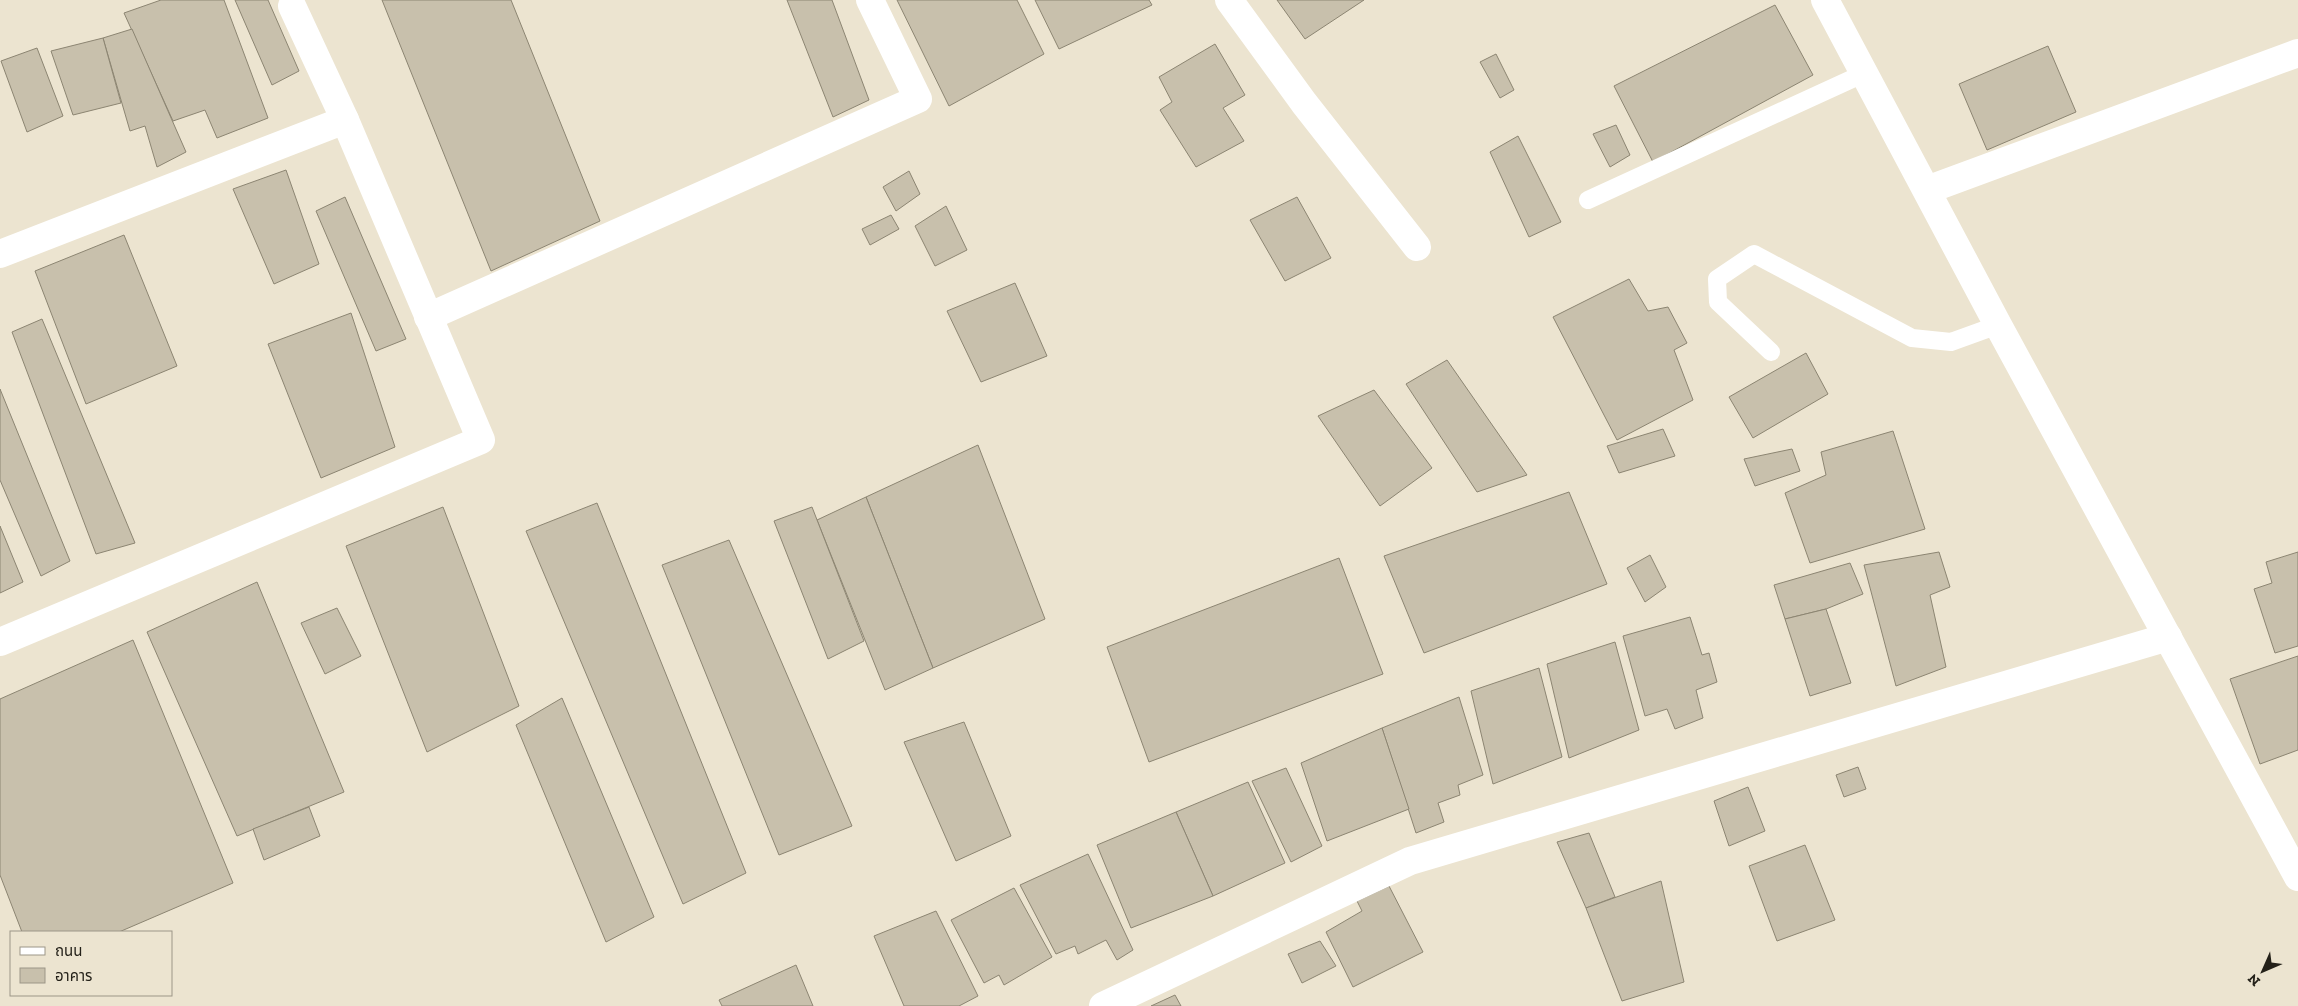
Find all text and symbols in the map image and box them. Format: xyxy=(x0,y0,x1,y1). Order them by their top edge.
legend xyxy=(10,931,172,996)
text: ถนน xyxy=(55,942,82,960)
north arrow xyxy=(2238,946,2288,996)
text: อาคาร xyxy=(55,967,92,985)
text: N xyxy=(2244,970,2264,990)

